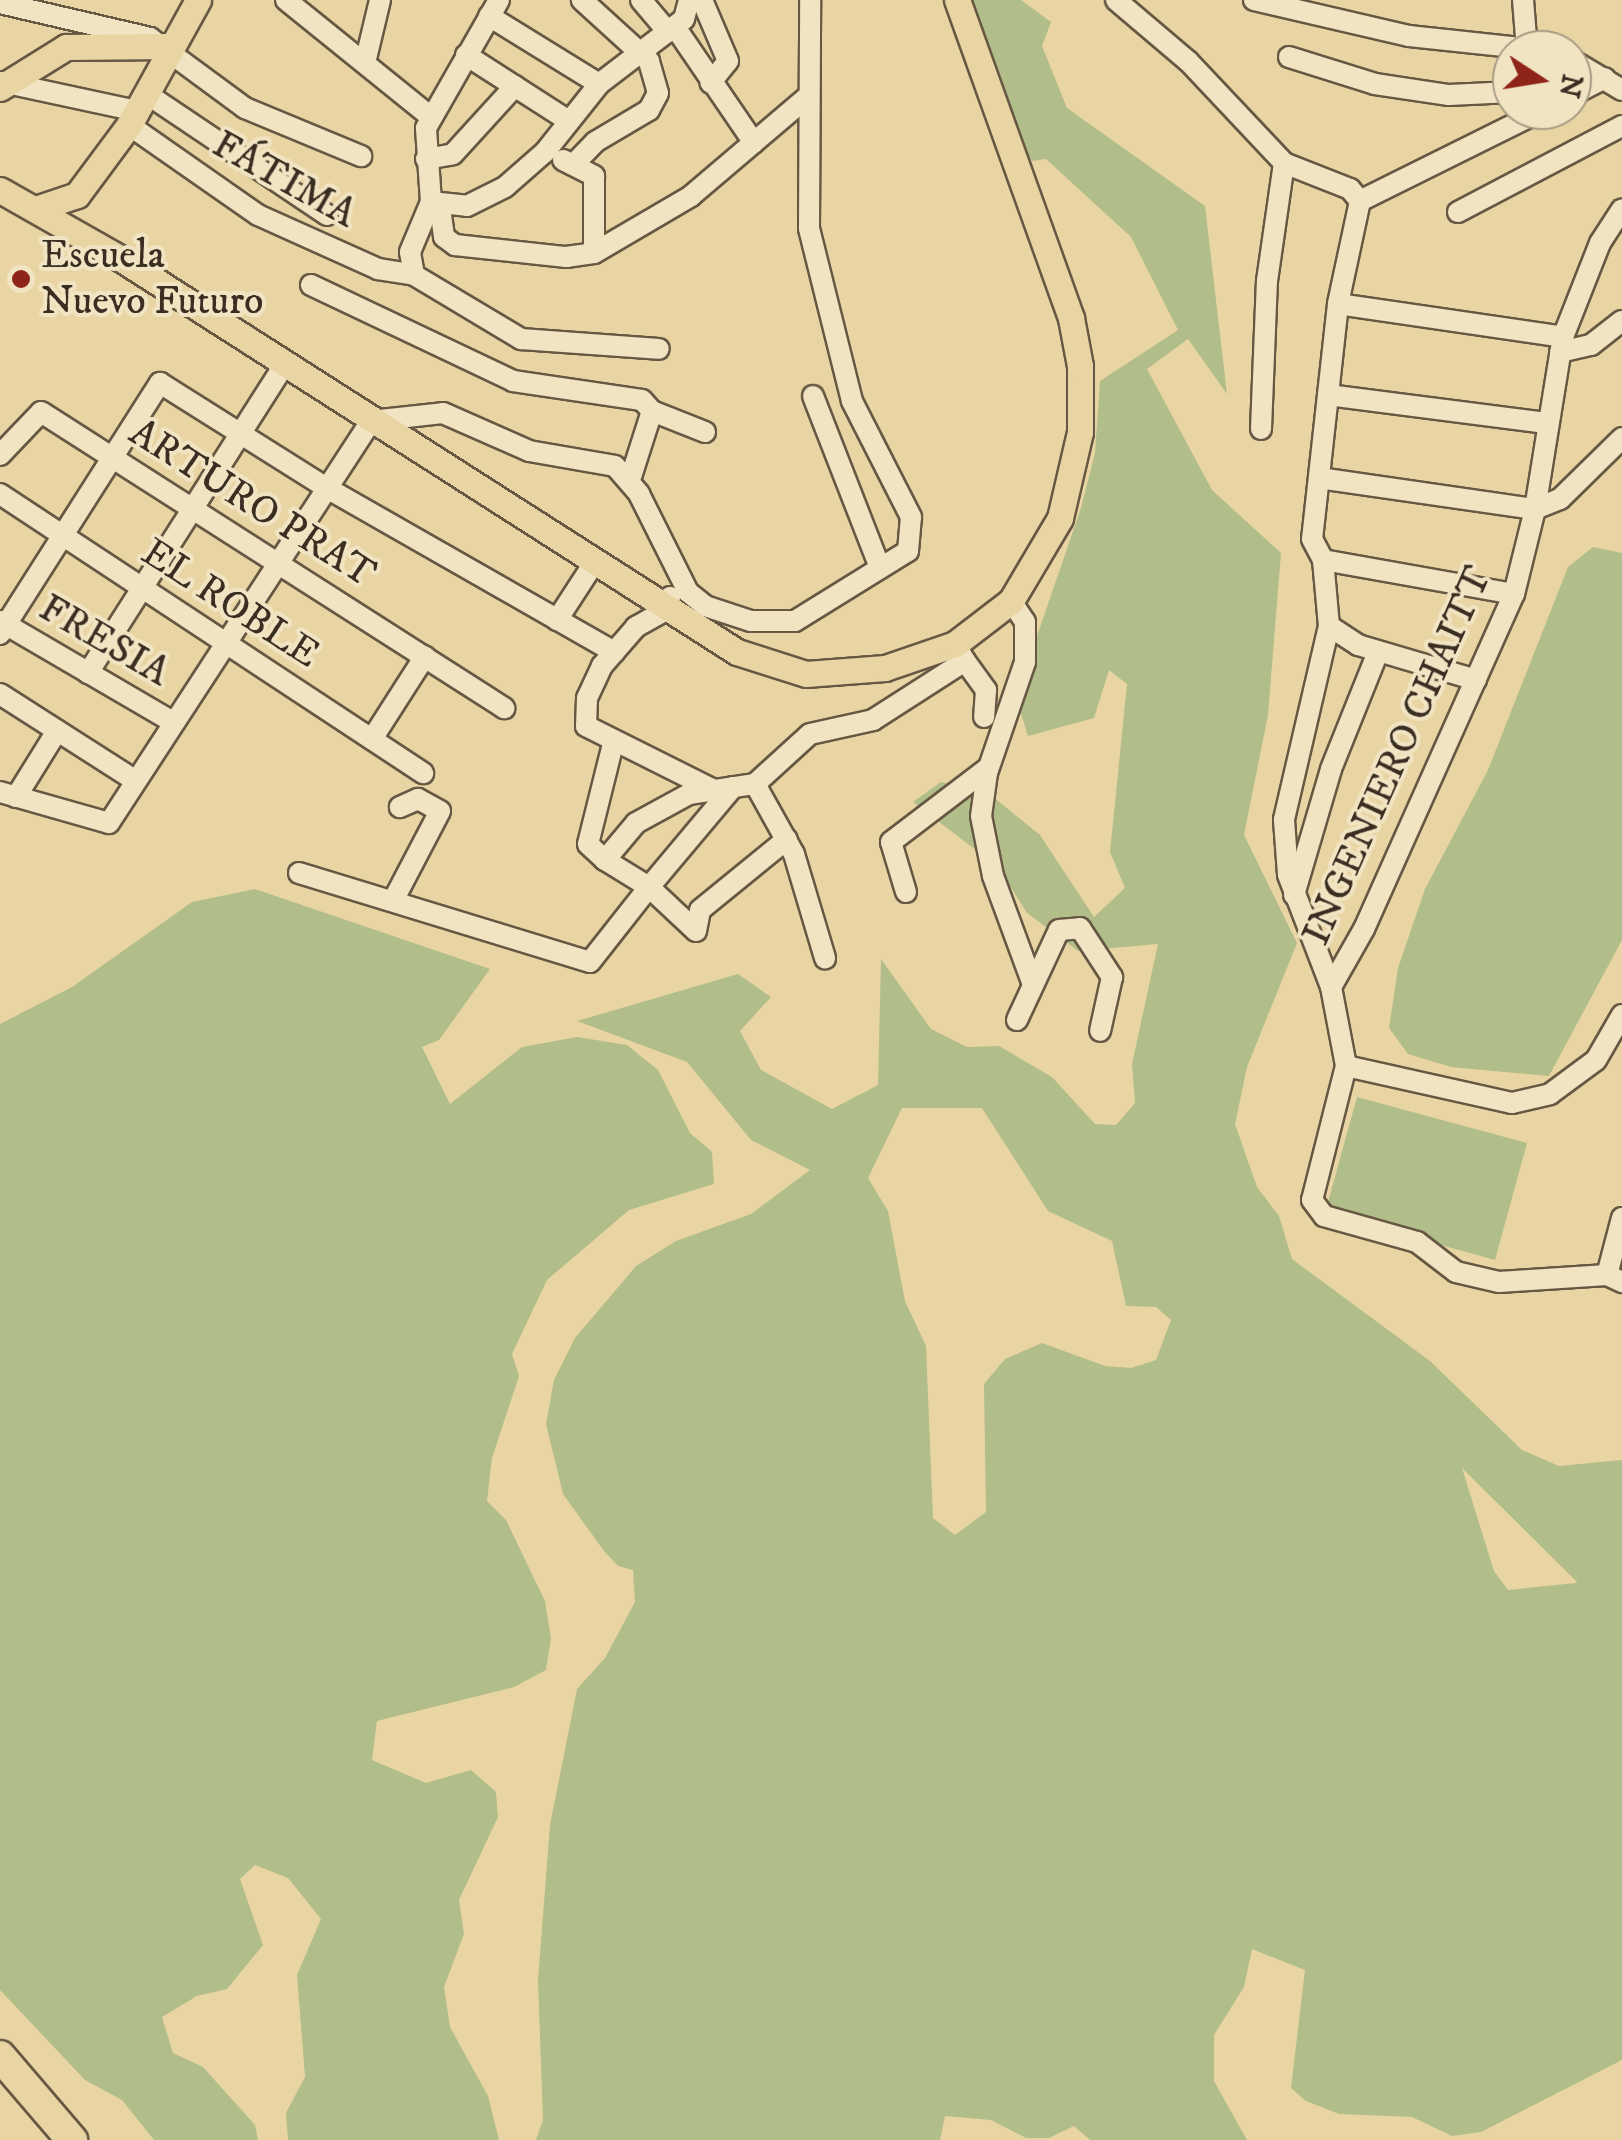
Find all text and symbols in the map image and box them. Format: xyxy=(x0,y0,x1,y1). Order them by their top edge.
north arrow xyxy=(1492,30,1592,130)
text: N xyxy=(1550,71,1589,101)
street label: FÁTIMA xyxy=(204,121,364,239)
place label: Escuela Nuevo Futuro xyxy=(41,232,264,326)
marker: Escuela Nuevo Futuro xyxy=(10,268,32,290)
street label: ARTURO PRAT xyxy=(120,409,384,599)
street label: EL ROBLE xyxy=(132,529,328,679)
street label: INGENIERO CHAITT xyxy=(1293,559,1503,953)
street label: FRESIA xyxy=(30,585,178,697)

